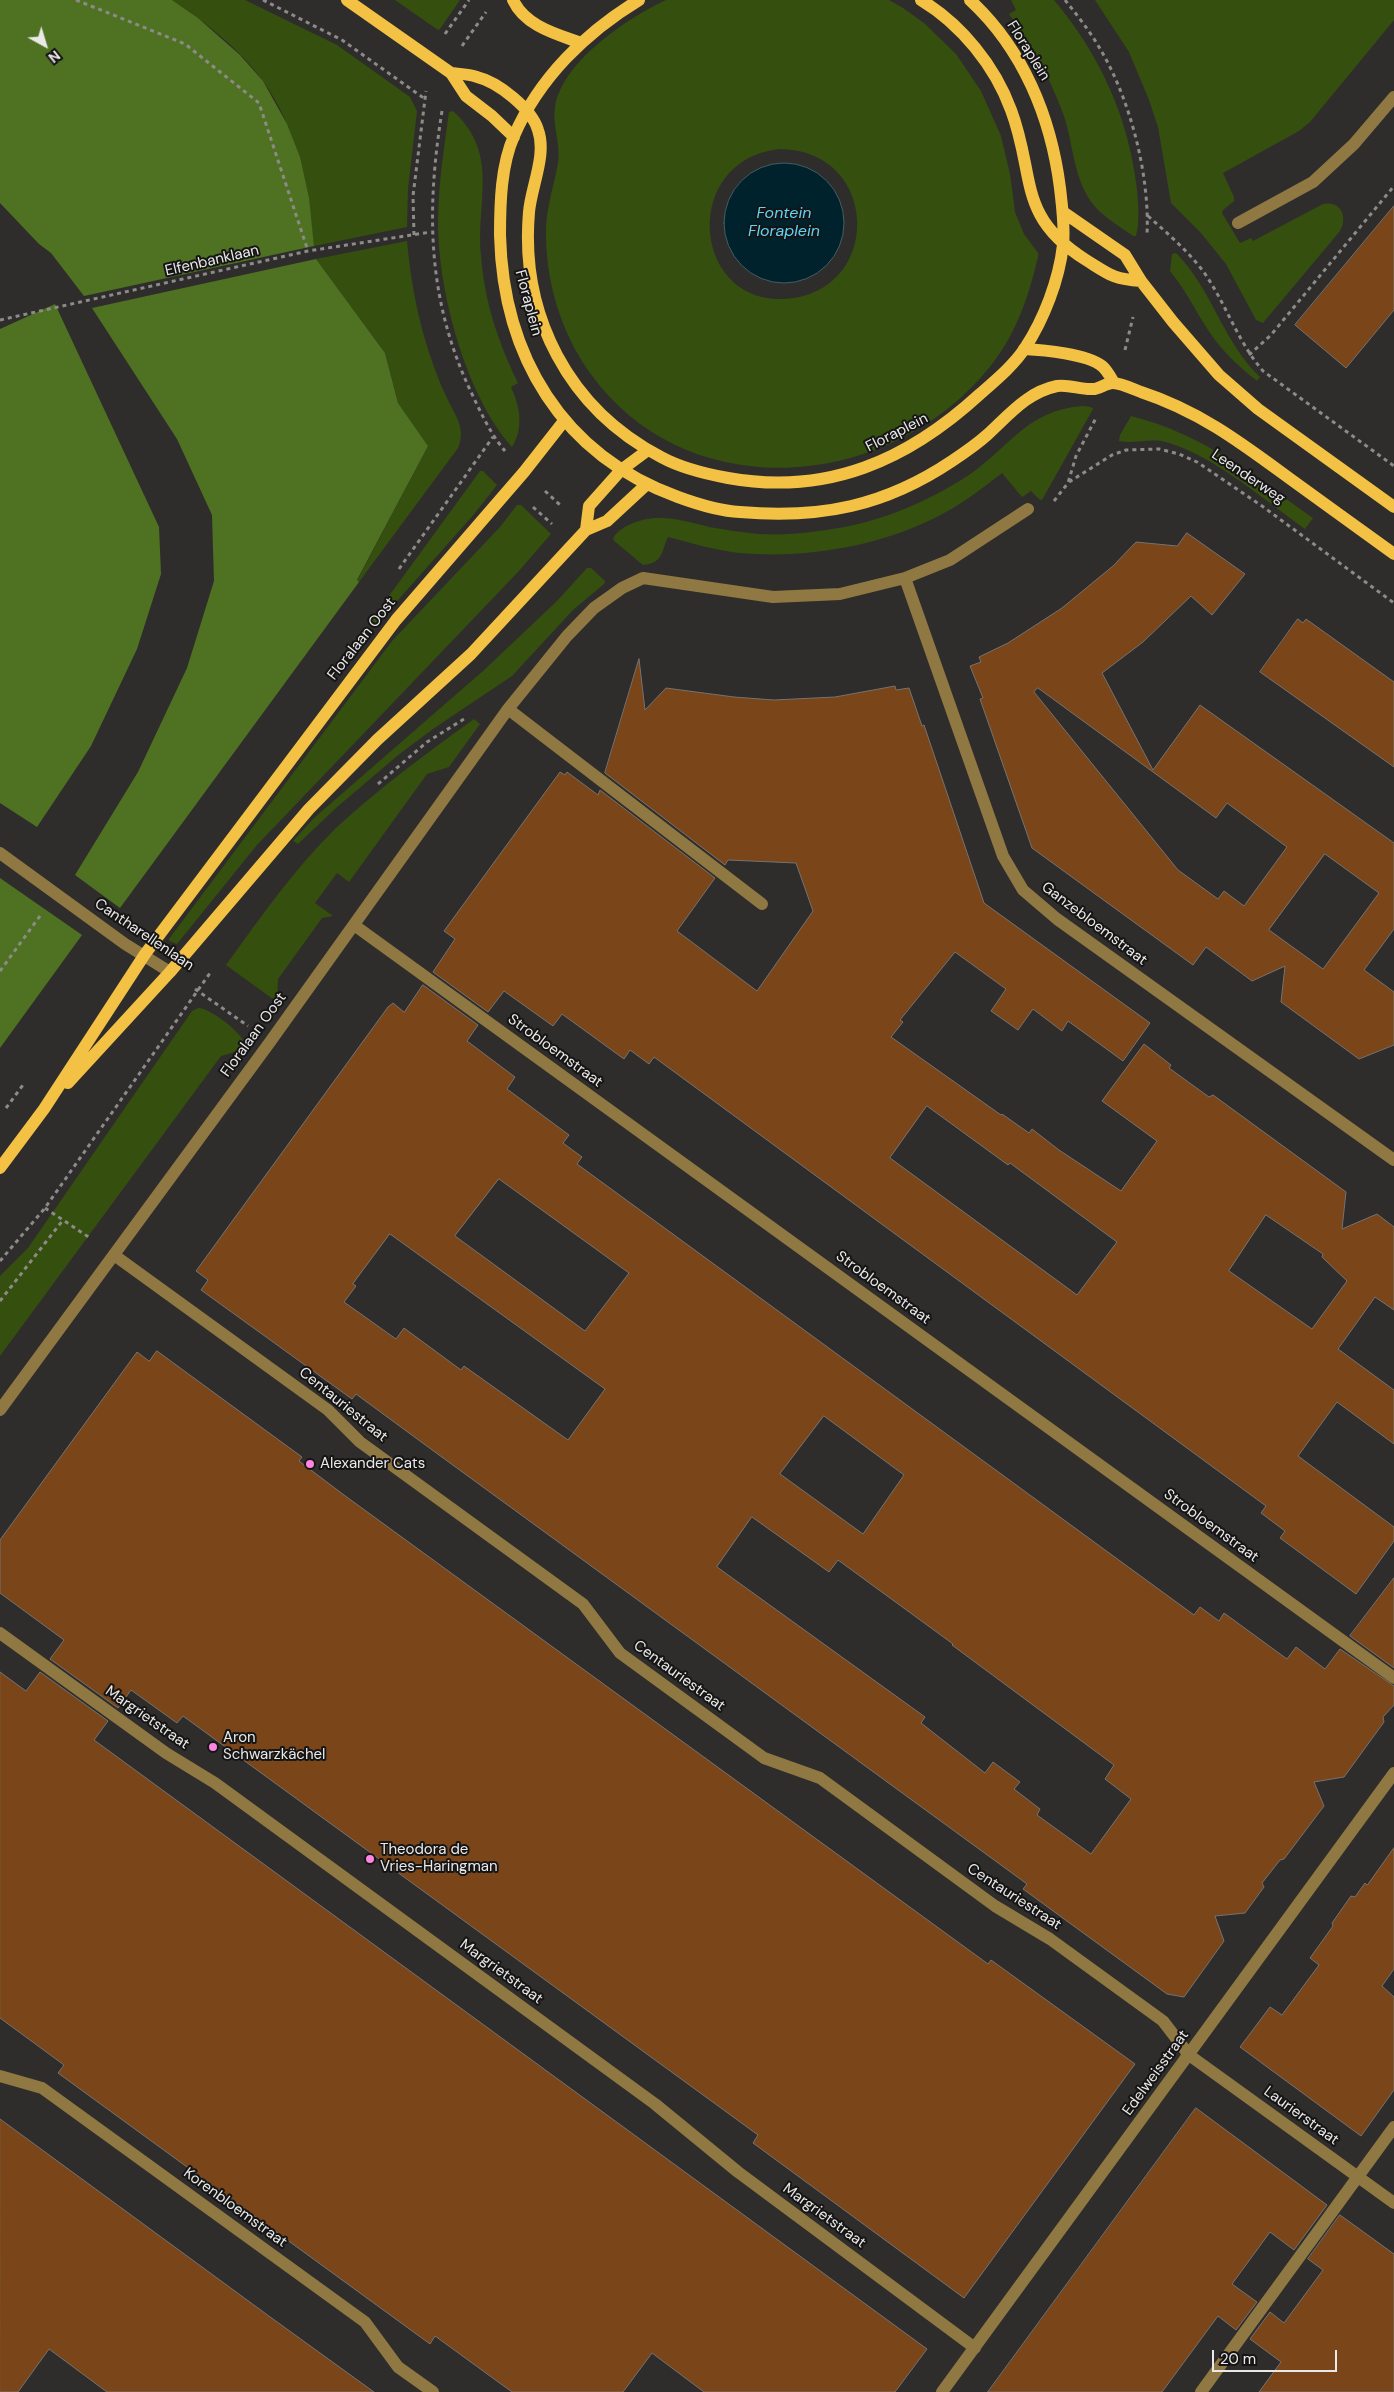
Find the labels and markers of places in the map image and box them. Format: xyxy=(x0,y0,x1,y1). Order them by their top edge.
place label: Alexander Cats xyxy=(320,1455,425,1473)
marker: Alexander Cats xyxy=(304,1458,316,1470)
place label: Aron Schwarzkächel xyxy=(223,1729,325,1764)
marker: Aron Schwarzkächel xyxy=(207,1741,219,1753)
place label: Theodora de Vries-Haringman xyxy=(380,1841,498,1876)
marker: Theodora de Vries-Haringman xyxy=(364,1853,376,1865)

